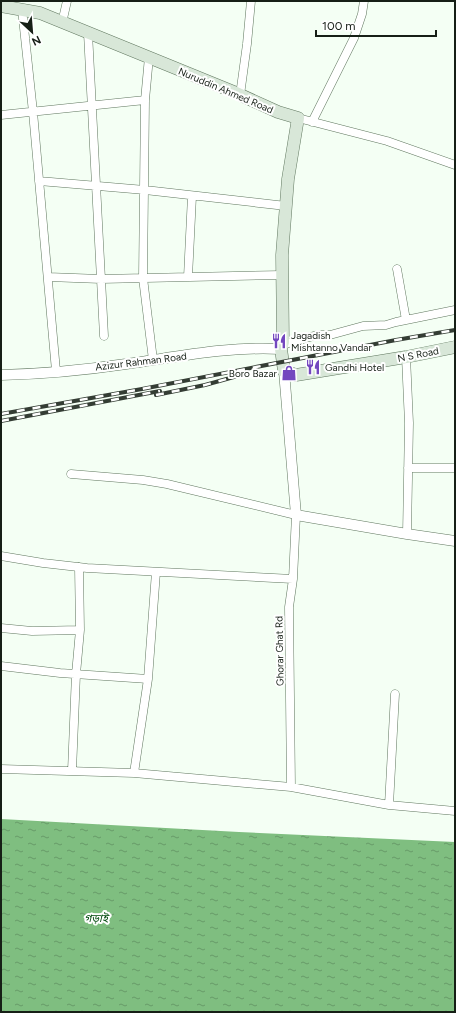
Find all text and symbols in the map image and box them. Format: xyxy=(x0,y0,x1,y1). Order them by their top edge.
north arrow xyxy=(12,12,52,52)
scale bar xyxy=(316,12,436,38)
text: 100 m xyxy=(322,19,356,33)
text: N xyxy=(29,33,43,48)
street label: Nuruddin Ahmed Road xyxy=(176,65,275,116)
place label: Jagadish Mishtanno Vandar xyxy=(291,329,372,354)
restaurant icon: Jagadish Mishtanno Vandar xyxy=(270,332,288,350)
street label: N S Road xyxy=(396,344,440,365)
street label: Azizur Rahman Road xyxy=(95,349,188,374)
restaurant icon: Gandhi Hotel xyxy=(304,358,322,376)
place label: Gandhi Hotel xyxy=(325,361,384,374)
shop icon: Boro Bazar xyxy=(280,364,298,382)
place label: Boro Bazar xyxy=(229,367,278,380)
street label: Ghorar Ghat Rd xyxy=(272,616,287,686)
water label: গড়াই xyxy=(84,911,110,925)

